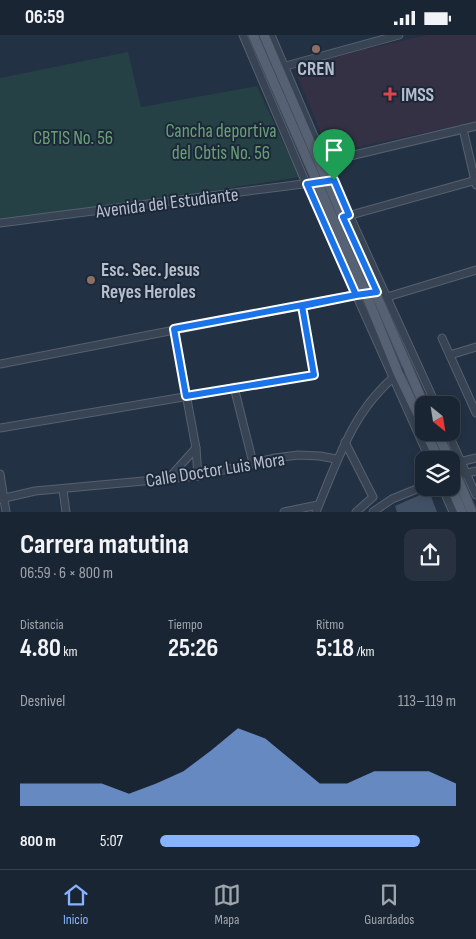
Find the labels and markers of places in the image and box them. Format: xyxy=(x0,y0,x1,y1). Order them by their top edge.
marker: CREN xyxy=(310,43,322,55)
place label: CREN xyxy=(297,58,335,81)
place label: IMSS xyxy=(401,84,434,107)
marker: IMSS xyxy=(383,87,397,101)
pin xyxy=(313,129,355,180)
place label: Esc. Sec. Jesus Reyes Heroles xyxy=(101,259,200,304)
marker: Esc. Sec. Jesus Reyes Heroles xyxy=(85,274,97,286)

